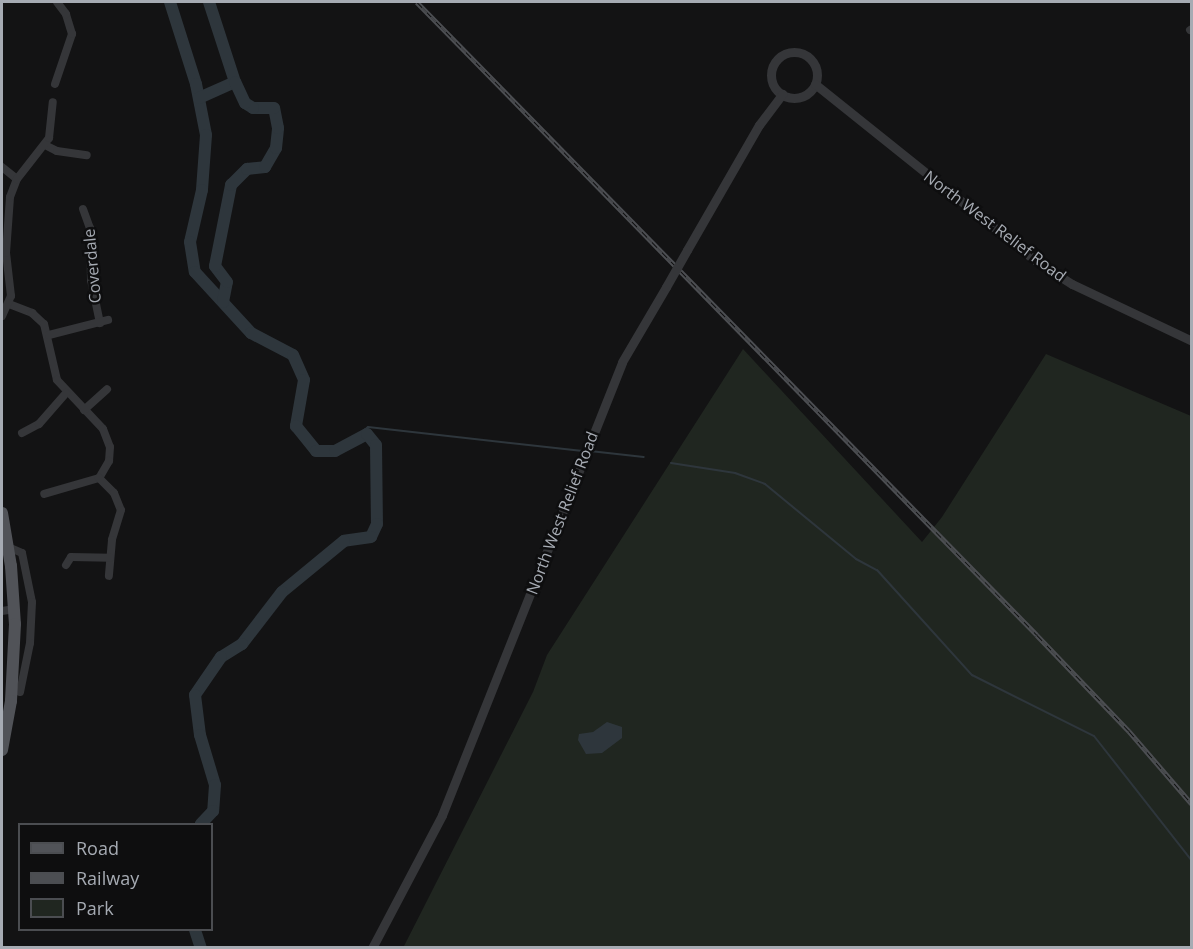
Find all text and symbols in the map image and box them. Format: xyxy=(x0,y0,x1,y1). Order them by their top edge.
street label: North West Relief Road xyxy=(920,166,1070,286)
street label: Coverdale xyxy=(79,228,105,304)
street label: North West Relief Road xyxy=(522,429,602,597)
legend xyxy=(18,823,213,931)
text: Road xyxy=(76,836,119,860)
text: Railway xyxy=(76,866,139,890)
text: Park xyxy=(76,896,114,920)

